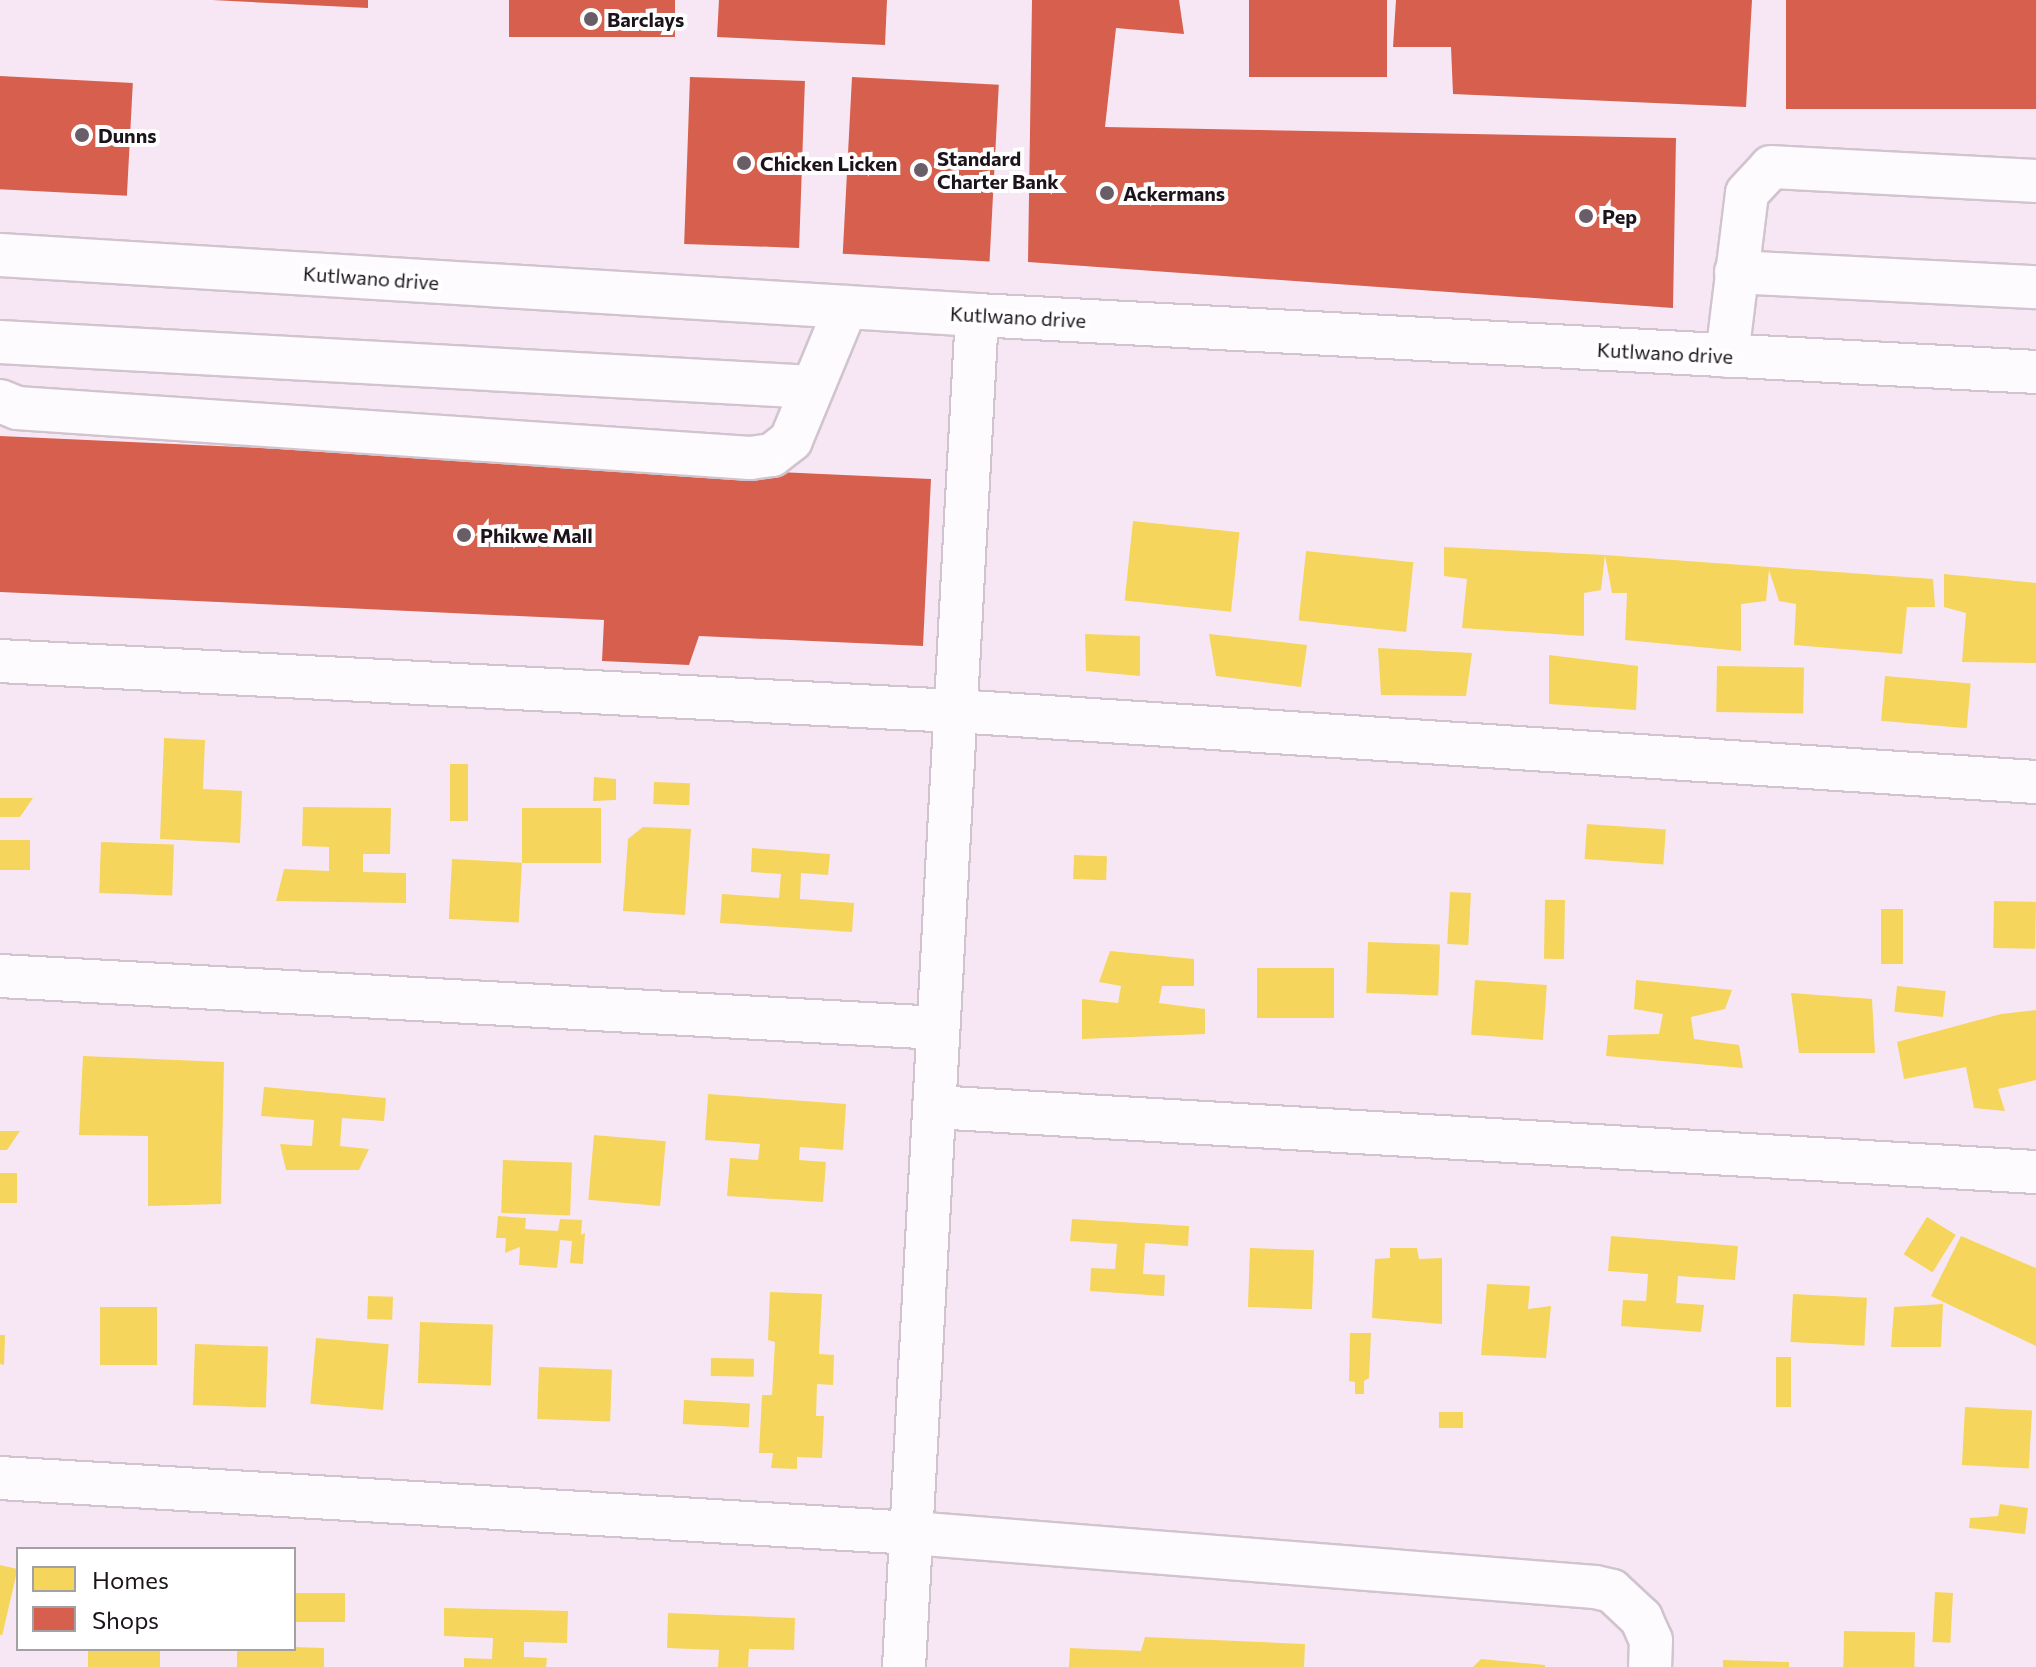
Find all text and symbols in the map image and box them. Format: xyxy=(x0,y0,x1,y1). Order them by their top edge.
place label: Barclays xyxy=(607,7,684,31)
marker: Barclays xyxy=(582,10,600,28)
place label: Dunns xyxy=(98,123,157,147)
marker: Dunns xyxy=(73,126,91,144)
place label: Standard Charter Bank xyxy=(937,146,1059,193)
place label: Chicken Licken xyxy=(760,151,897,175)
marker: Chicken Licken xyxy=(735,154,753,172)
marker: Standard Charter Bank xyxy=(912,161,930,179)
place label: Ackermans xyxy=(1123,181,1225,205)
marker: Ackermans xyxy=(1098,184,1116,202)
place label: Pep xyxy=(1602,204,1637,228)
marker: Pep xyxy=(1577,207,1595,225)
street label: Kutlwano drive xyxy=(302,261,440,295)
street label: Kutlwano drive xyxy=(949,301,1087,333)
street label: Kutlwano drive xyxy=(1596,337,1734,369)
place label: Phikwe Mall xyxy=(480,523,593,547)
marker: Phikwe Mall xyxy=(455,526,473,544)
legend xyxy=(16,1547,296,1651)
text: Homes xyxy=(92,1565,169,1594)
text: Shops xyxy=(92,1605,159,1634)

